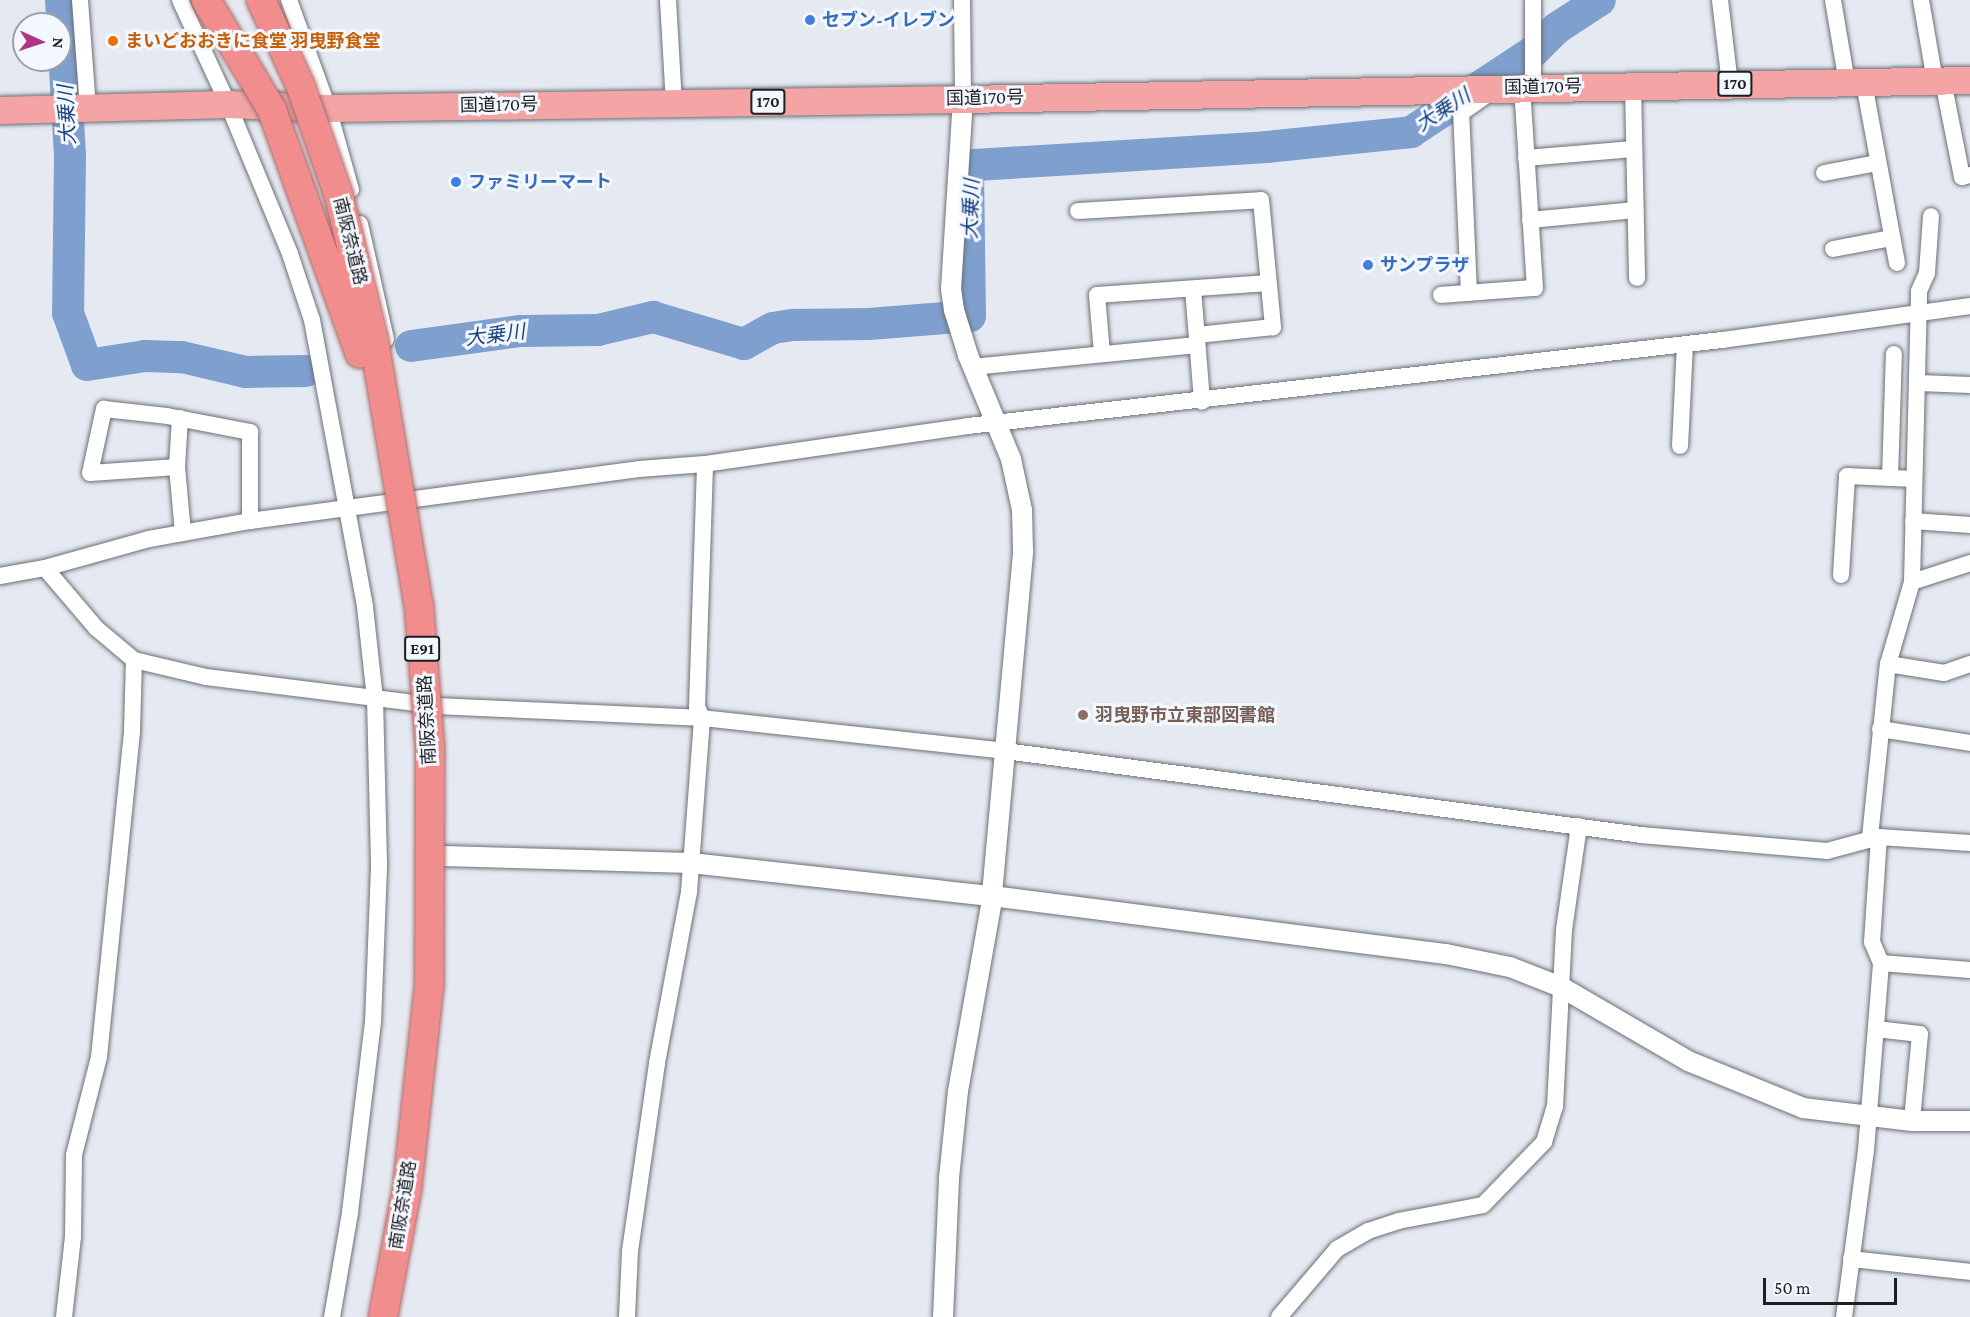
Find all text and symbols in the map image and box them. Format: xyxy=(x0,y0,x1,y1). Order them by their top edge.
place label: セブン-イレブン xyxy=(822,9,955,31)
north arrow xyxy=(12,12,72,72)
marker: セブン-イレブン xyxy=(803,13,817,27)
place label: まいどおおきに食堂 羽曳野食堂 xyxy=(125,30,380,52)
marker: まいどおおきに食堂 羽曳野食堂 xyxy=(106,34,120,48)
text: N xyxy=(50,37,67,49)
road number: 170 xyxy=(1717,71,1753,97)
street label: 国道170号 xyxy=(1504,76,1582,98)
water label: 大乗川 xyxy=(53,84,81,146)
water label: 大乗川 xyxy=(1411,84,1475,136)
street label: 国道170号 xyxy=(946,87,1024,109)
road number: 170 xyxy=(750,89,786,115)
street label: 国道170号 xyxy=(460,94,538,116)
place label: ファミリーマート xyxy=(468,171,612,193)
marker: ファミリーマート xyxy=(449,175,463,189)
water label: 大乗川 xyxy=(958,179,984,239)
street label: 南阪奈道路 xyxy=(329,195,371,287)
place label: サンプラザ xyxy=(1380,254,1470,276)
marker: サンプラザ xyxy=(1361,258,1375,272)
water label: 大乗川 xyxy=(464,319,526,351)
road number: E91 xyxy=(404,636,440,662)
street label: 南阪奈道路 xyxy=(414,674,440,766)
place label: 羽曳野市立東部図書館 xyxy=(1095,704,1275,726)
marker: 羽曳野市立東部図書館 xyxy=(1076,708,1090,722)
street label: 南阪奈道路 xyxy=(385,1159,421,1251)
scale bar xyxy=(1766,1266,1900,1304)
text: 50 m xyxy=(1774,1278,1811,1298)

